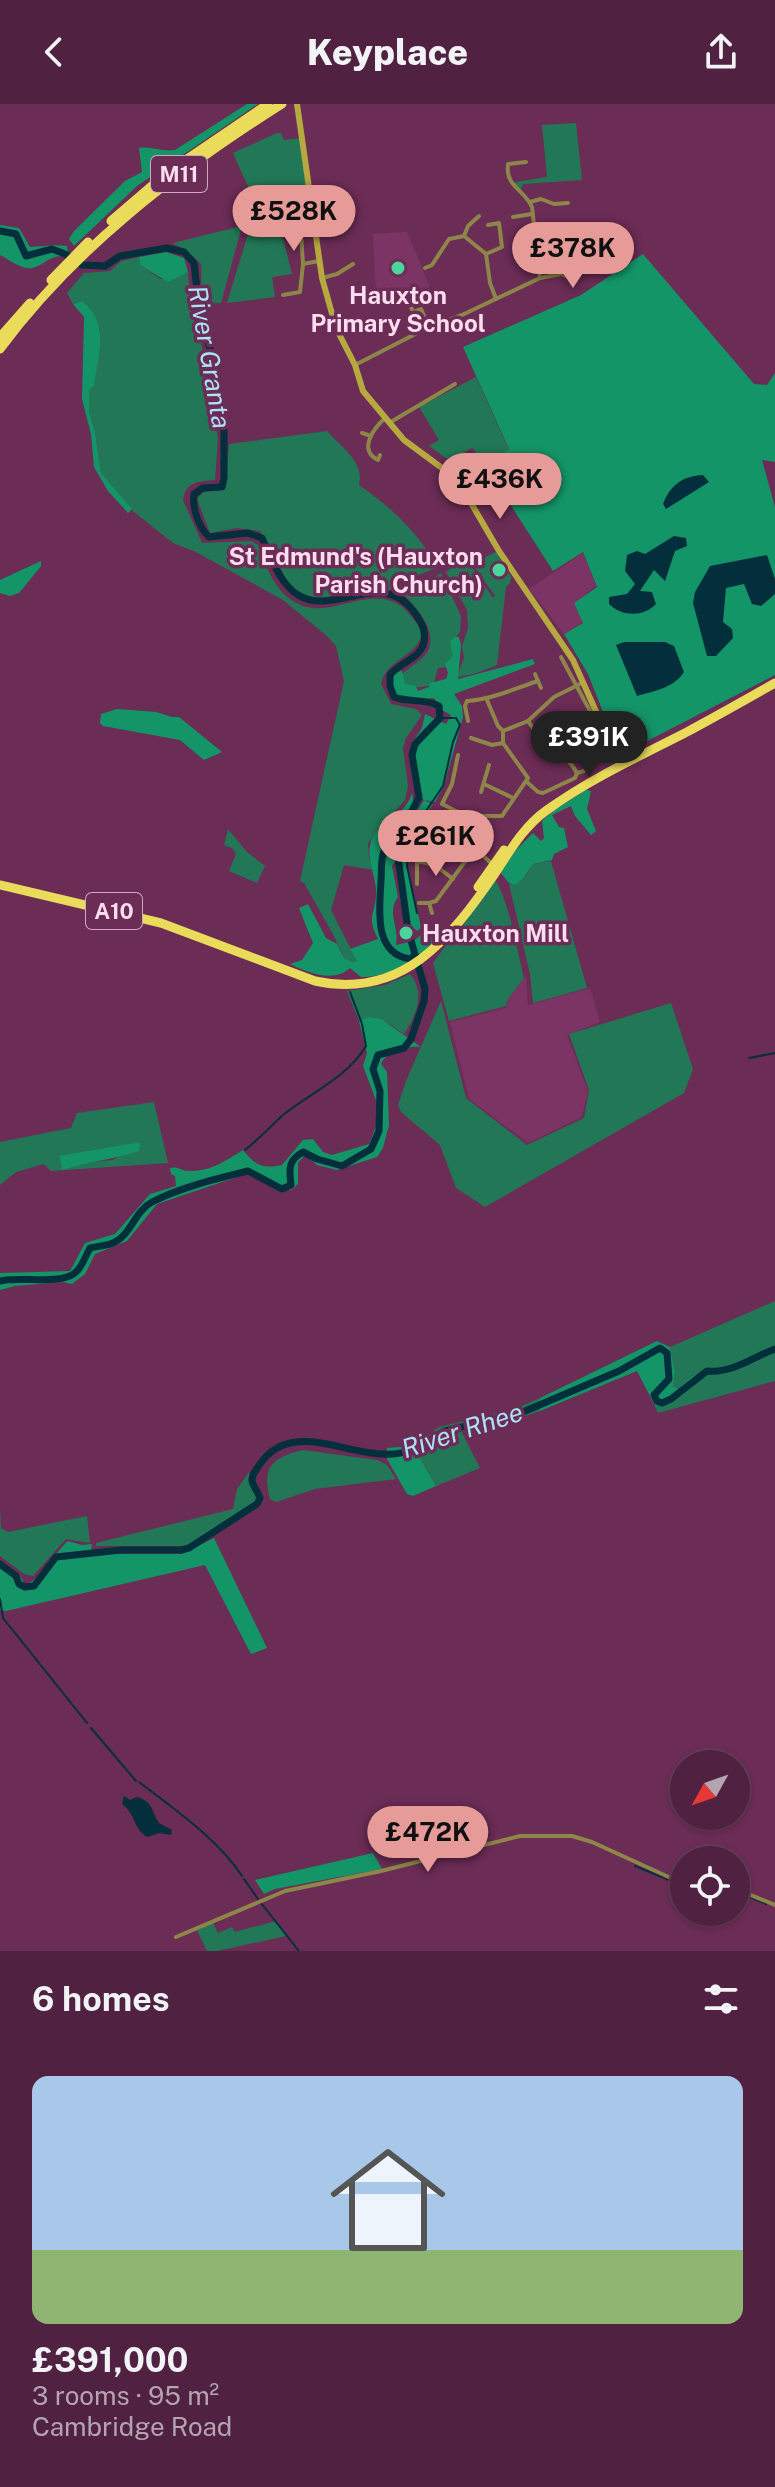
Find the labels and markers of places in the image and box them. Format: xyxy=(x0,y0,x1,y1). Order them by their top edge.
pin: £528K xyxy=(238,185,350,253)
pin: £378K xyxy=(517,222,629,290)
marker: Hauxton Primary School xyxy=(389,259,407,277)
place label: Hauxton Primary School xyxy=(310,281,486,337)
pin: £436K xyxy=(444,453,556,521)
place label: St Edmund's (Hauxton Parish Church) xyxy=(229,542,483,598)
marker: St Edmund's (Hauxton Parish Church) xyxy=(490,561,508,579)
pin: £391K xyxy=(533,711,645,779)
pin: £261K xyxy=(380,810,492,878)
place label: Hauxton Mill xyxy=(422,919,569,947)
marker: Hauxton Mill xyxy=(397,924,415,942)
pin: £472K xyxy=(372,1806,484,1874)

